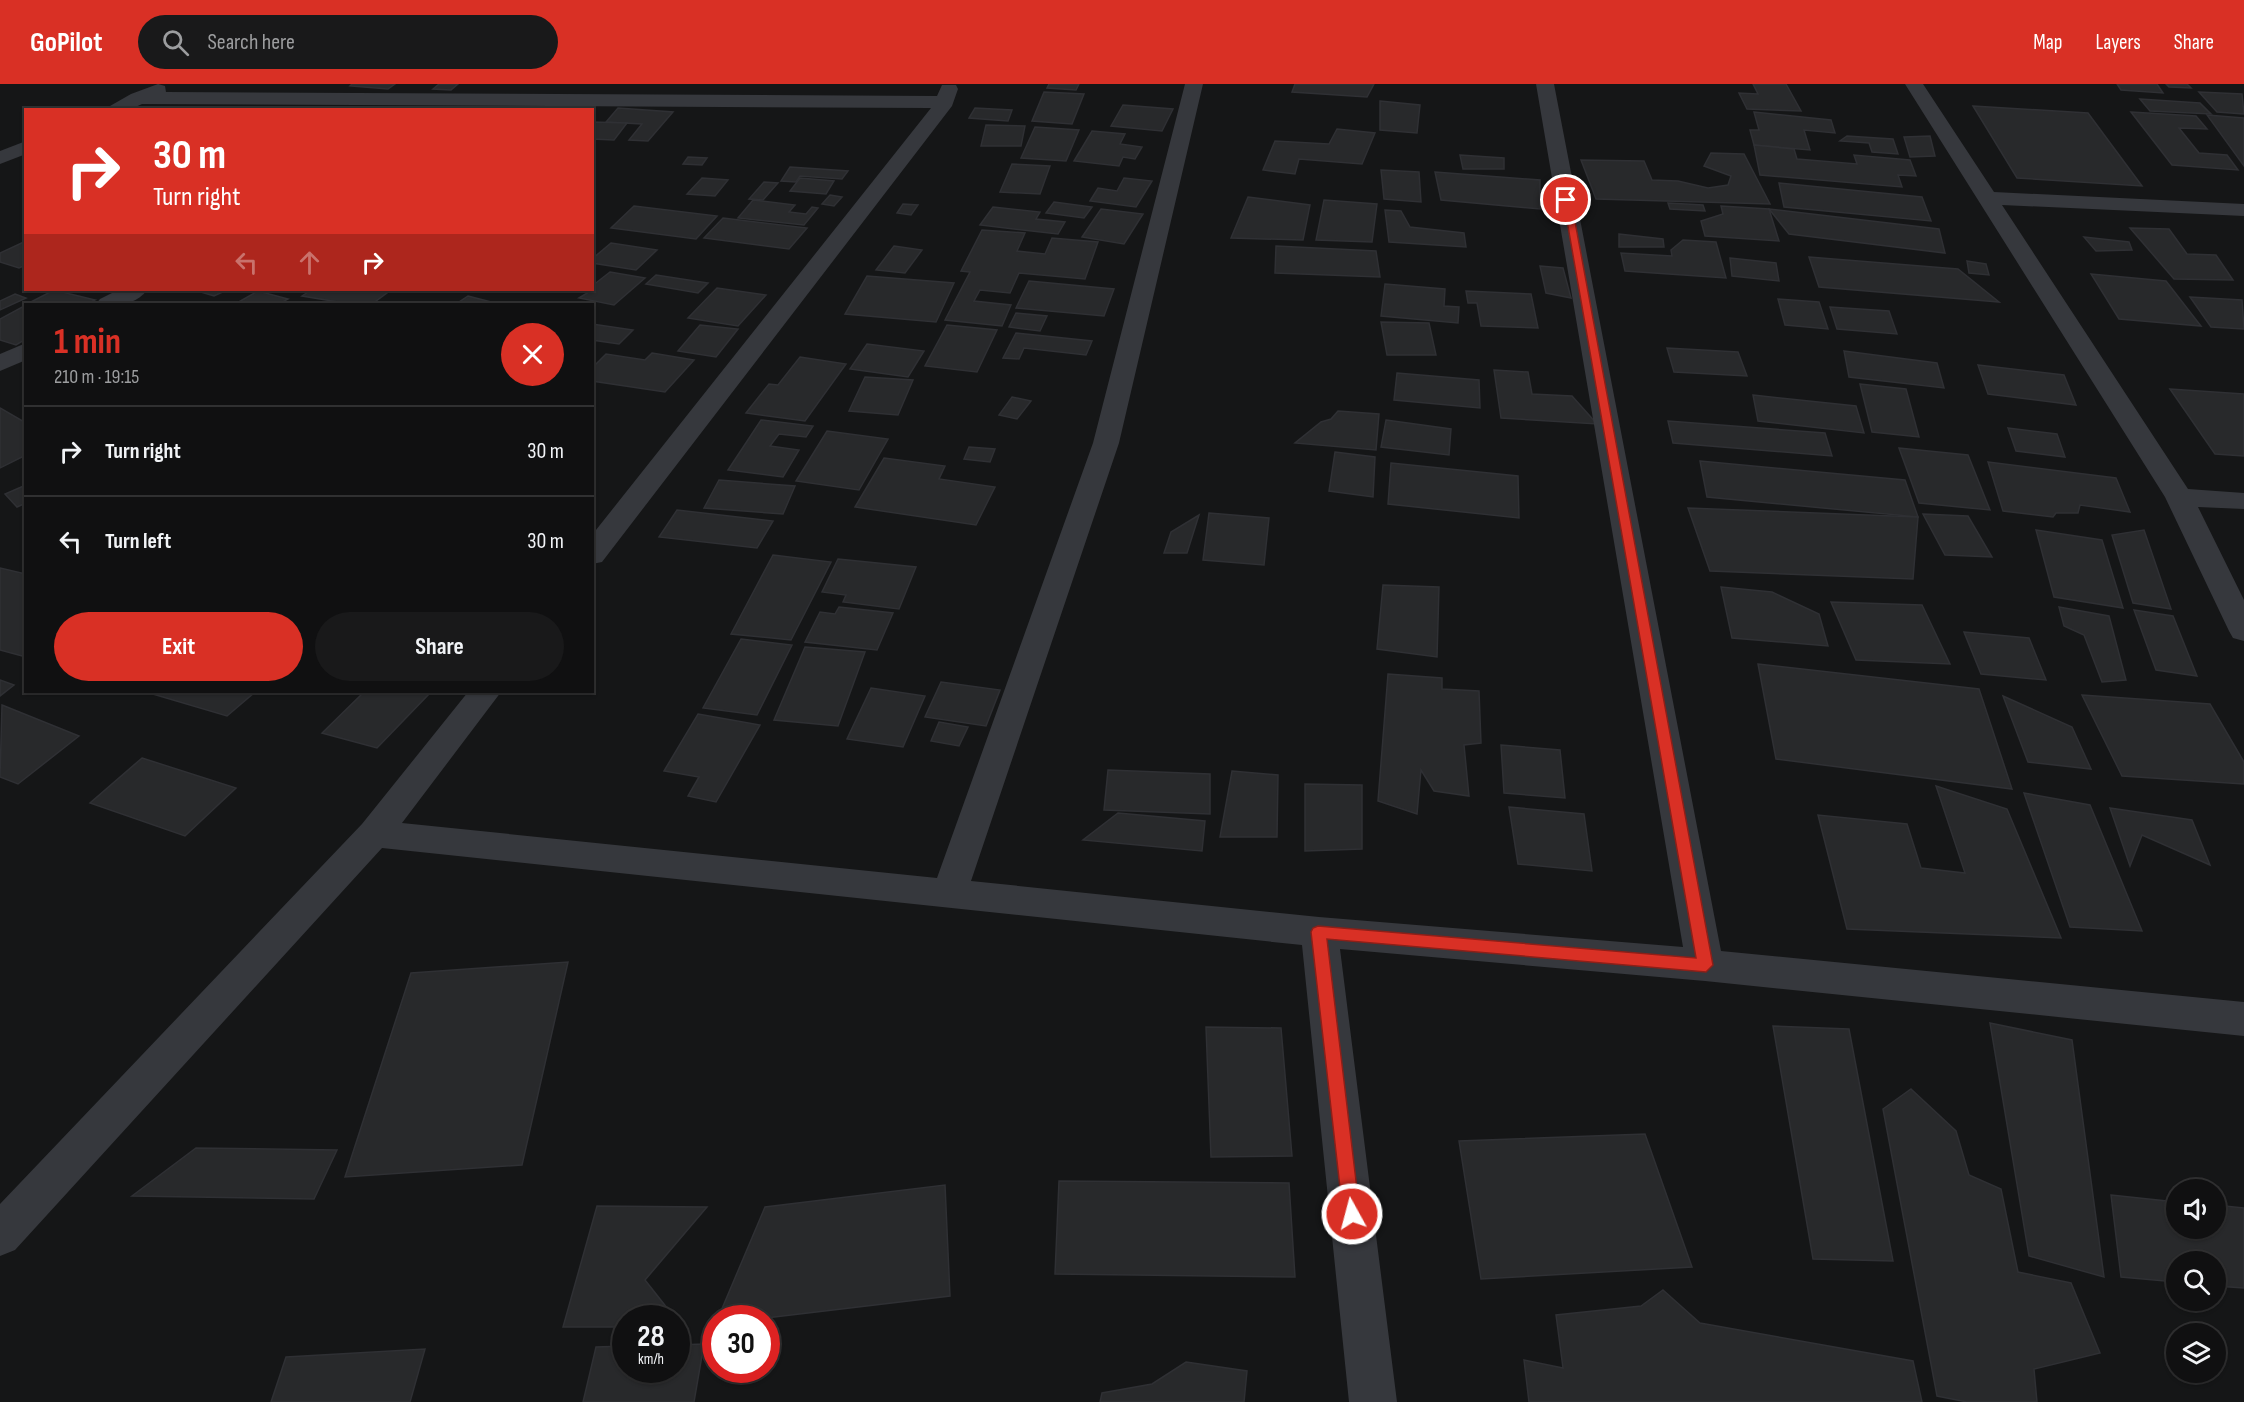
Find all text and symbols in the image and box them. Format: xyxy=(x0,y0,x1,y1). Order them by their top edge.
search box xyxy=(138,15,558,69)
text: GoPilot xyxy=(30,26,102,59)
icon: search xyxy=(159,26,192,59)
text: Search here xyxy=(207,29,295,56)
text: Map xyxy=(2033,30,2062,55)
text: Layers xyxy=(2095,30,2141,55)
text: Share xyxy=(2174,30,2214,55)
text: 30 m xyxy=(153,130,226,181)
icon: right xyxy=(54,132,132,210)
pin xyxy=(1540,174,1591,225)
text: Turn right xyxy=(153,181,240,213)
icon: arrive xyxy=(1549,183,1582,216)
icon: left xyxy=(230,246,263,279)
icon: ahead xyxy=(293,246,326,279)
icon: right xyxy=(356,246,389,279)
text: 1 min xyxy=(54,321,121,364)
button: close xyxy=(501,323,564,386)
text: 210 m · 19:15 xyxy=(54,365,139,389)
icon: right xyxy=(54,435,87,468)
text: Turn right xyxy=(105,438,181,465)
text: 30 m xyxy=(527,438,564,465)
icon: left xyxy=(54,525,87,558)
text: Turn left xyxy=(105,528,171,555)
text: 30 m xyxy=(527,528,564,555)
button: Exit xyxy=(54,612,303,681)
button: Share xyxy=(315,612,564,681)
map controls xyxy=(2166,1179,2226,1383)
button: sound xyxy=(2166,1179,2226,1239)
position arrow xyxy=(1320,1182,1384,1246)
button: search xyxy=(2166,1251,2226,1311)
speed limit sign: 30 xyxy=(702,1305,780,1383)
text: 28 xyxy=(637,1319,665,1355)
button: layers xyxy=(2166,1323,2226,1383)
text: km/h xyxy=(638,1350,664,1369)

